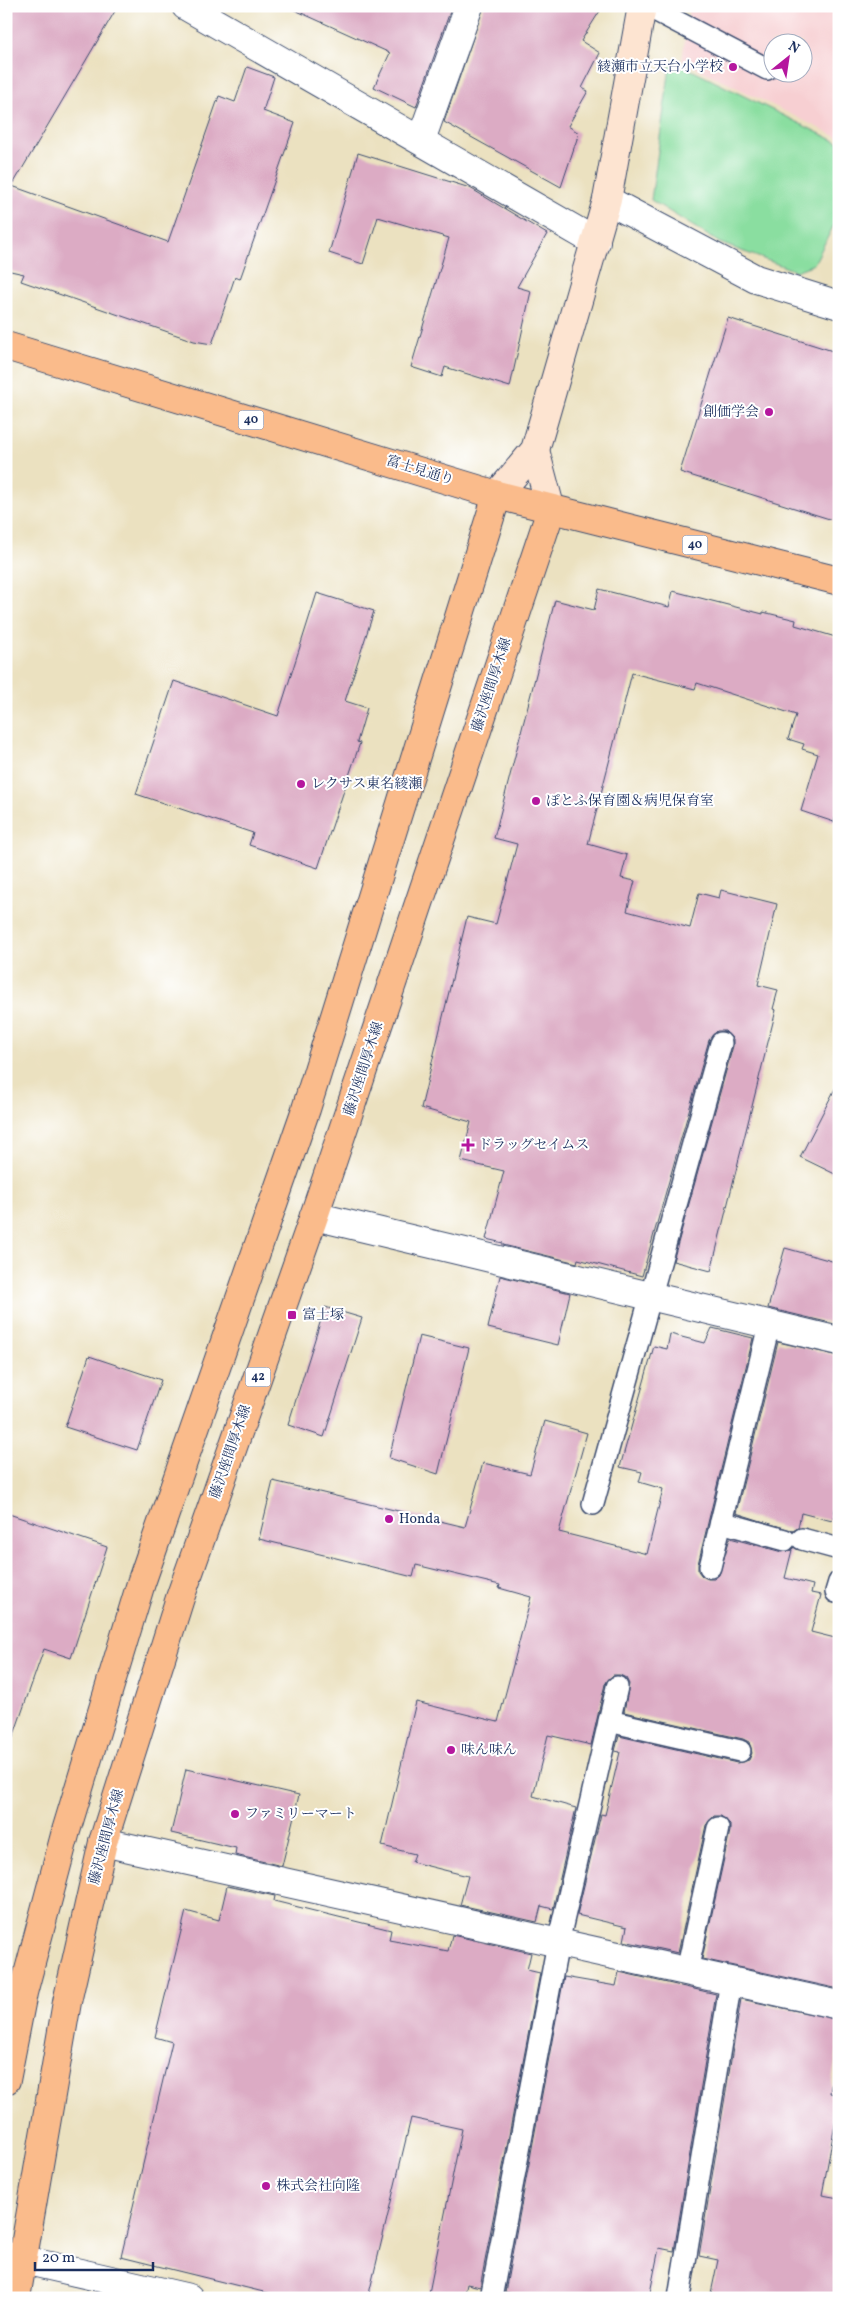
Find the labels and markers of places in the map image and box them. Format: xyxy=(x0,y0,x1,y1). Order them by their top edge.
place label: 綾瀬市立天台小学校 xyxy=(597,58,723,77)
marker: 綾瀬市立天台小学校 xyxy=(727,61,739,73)
place label: 創価学会 xyxy=(703,403,759,422)
marker: 創価学会 xyxy=(763,406,775,418)
place label: レクサス東名綾瀬 xyxy=(311,775,422,794)
marker: レクサス東名綾瀬 xyxy=(295,778,307,790)
place label: ぽとふ保育園＆病児保育室 xyxy=(546,792,714,811)
marker: ぽとふ保育園＆病児保育室 xyxy=(530,795,542,807)
place label: ドラッグセイムス xyxy=(478,1136,589,1155)
marker: ドラッグセイムス xyxy=(462,1139,474,1151)
place label: 富士塚 xyxy=(302,1306,344,1325)
marker: 富士塚 xyxy=(286,1309,298,1321)
place label: Honda xyxy=(399,1510,440,1529)
marker: Honda xyxy=(383,1513,395,1525)
place label: 味ん味ん xyxy=(461,1741,517,1760)
marker: 味ん味ん xyxy=(445,1744,457,1756)
place label: ファミリーマート xyxy=(245,1805,357,1824)
marker: ファミリーマート xyxy=(229,1808,241,1820)
place label: 株式会社向隆 xyxy=(276,2177,360,2196)
marker: 株式会社向隆 xyxy=(260,2180,272,2192)

